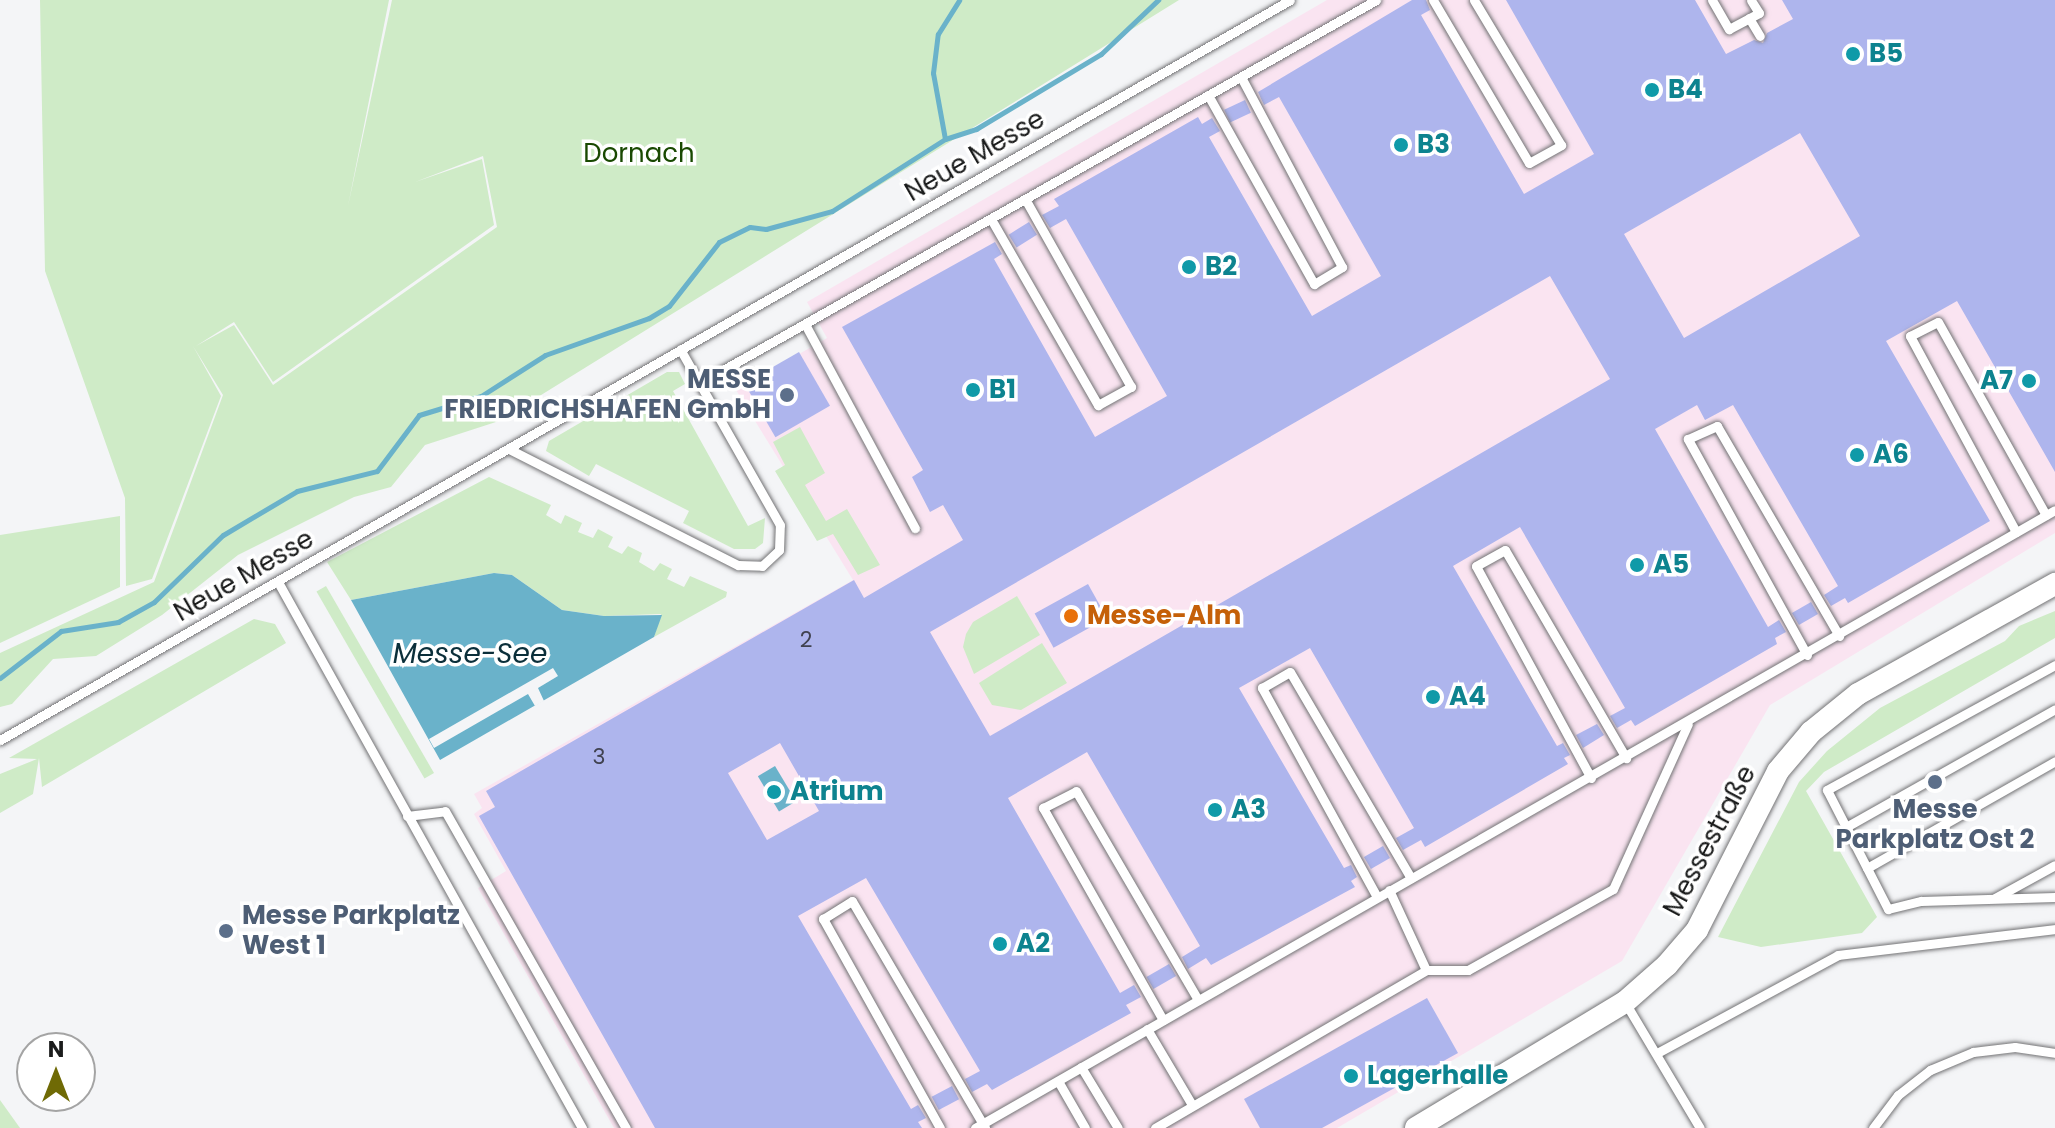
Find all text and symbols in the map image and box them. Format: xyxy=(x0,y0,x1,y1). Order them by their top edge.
place label: B5 xyxy=(1869,38,1903,70)
marker: B5 xyxy=(1844,45,1862,63)
place label: B4 xyxy=(1668,74,1703,106)
marker: B4 xyxy=(1643,81,1661,99)
street label: Neue Messe xyxy=(900,104,1050,208)
place label: B3 xyxy=(1417,129,1450,161)
marker: B3 xyxy=(1392,136,1410,154)
park label: Dornach xyxy=(583,138,695,170)
place label: B2 xyxy=(1205,251,1237,283)
marker: B2 xyxy=(1180,258,1198,276)
place label: MESSE FRIEDRICHSHAFEN GmbH xyxy=(444,364,771,426)
place label: A7 xyxy=(1980,365,2013,397)
marker: A7 xyxy=(2020,372,2038,390)
place label: B1 xyxy=(989,374,1016,406)
marker: B1 xyxy=(964,381,982,399)
marker: MESSE FRIEDRICHSHAFEN GmbH xyxy=(778,386,796,404)
place label: A6 xyxy=(1873,439,1909,471)
marker: A6 xyxy=(1848,446,1866,464)
street label: Neue Messe xyxy=(169,524,319,628)
place label: A5 xyxy=(1653,549,1689,581)
marker: A5 xyxy=(1628,556,1646,574)
place label: Messe-Alm xyxy=(1087,600,1241,632)
marker: Messe-Alm xyxy=(1062,607,1080,625)
house number: 2 xyxy=(800,627,812,653)
water label: Messe-See xyxy=(393,637,547,671)
place label: A4 xyxy=(1449,681,1486,713)
marker: A4 xyxy=(1424,688,1442,706)
house number: 3 xyxy=(593,744,605,770)
street label: Messestraße xyxy=(1657,760,1763,922)
marker: Messe Parkplatz Ost 2 xyxy=(1926,773,1944,791)
place label: Atrium xyxy=(790,776,884,808)
marker: Atrium xyxy=(765,783,783,801)
place label: A3 xyxy=(1231,794,1266,826)
place label: Messe Parkplatz Ost 2 xyxy=(1836,794,2034,856)
marker: A3 xyxy=(1206,801,1224,819)
place label: Messe Parkplatz West 1 xyxy=(242,900,460,962)
marker: Messe Parkplatz West 1 xyxy=(217,922,235,940)
place label: A2 xyxy=(1016,928,1050,960)
marker: A2 xyxy=(991,935,1009,953)
north arrow xyxy=(16,1032,96,1112)
text: N xyxy=(48,1034,64,1065)
place label: Lagerhalle xyxy=(1367,1060,1508,1092)
marker: Lagerhalle xyxy=(1342,1067,1360,1085)

